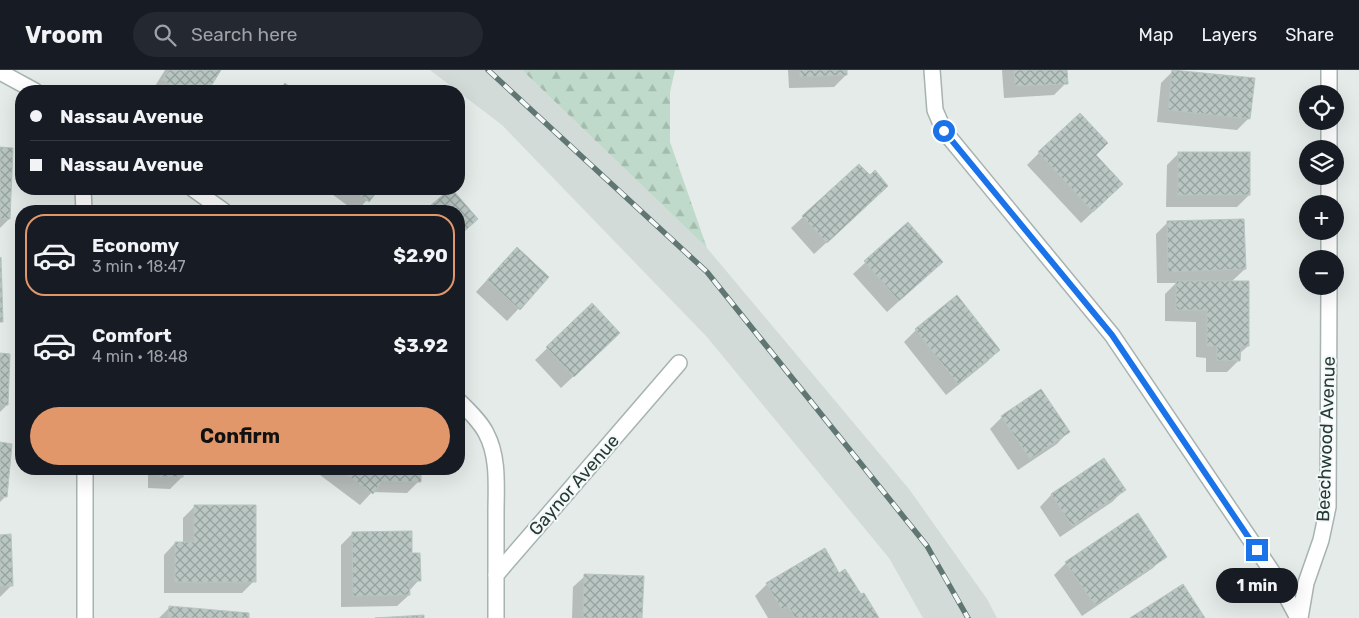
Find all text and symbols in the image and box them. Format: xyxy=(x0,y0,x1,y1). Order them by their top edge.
search box xyxy=(133,12,483,57)
text: Vroom xyxy=(25,21,103,49)
icon: search xyxy=(151,21,179,49)
text: Search here xyxy=(191,23,297,46)
text: Map xyxy=(1139,24,1174,46)
text: Layers xyxy=(1202,24,1257,46)
text: Share xyxy=(1285,24,1334,46)
map controls xyxy=(1299,85,1344,295)
button: locate xyxy=(1299,85,1344,130)
text: Nassau Avenue xyxy=(60,105,204,128)
route start xyxy=(933,120,955,142)
button: layers xyxy=(1299,140,1344,185)
text: Nassau Avenue xyxy=(60,153,204,176)
button: + xyxy=(1299,195,1344,240)
icon: car xyxy=(32,233,77,278)
text: Economy xyxy=(92,234,179,257)
text: $2.90 xyxy=(393,244,448,267)
button: − xyxy=(1299,250,1344,295)
text: 3 min · 18:47 xyxy=(92,257,185,276)
icon: car xyxy=(32,323,77,368)
text: Comfort xyxy=(92,324,172,347)
text: $3.92 xyxy=(394,334,448,357)
text: 4 min · 18:48 xyxy=(92,347,188,366)
street label: Beechwood Avenue xyxy=(1312,356,1340,522)
button: Confirm xyxy=(30,407,450,465)
street label: Gaynor Avenue xyxy=(524,430,624,540)
route end xyxy=(1246,539,1268,561)
callout: 1 min xyxy=(1216,568,1298,602)
text: 1 min xyxy=(1237,576,1277,595)

